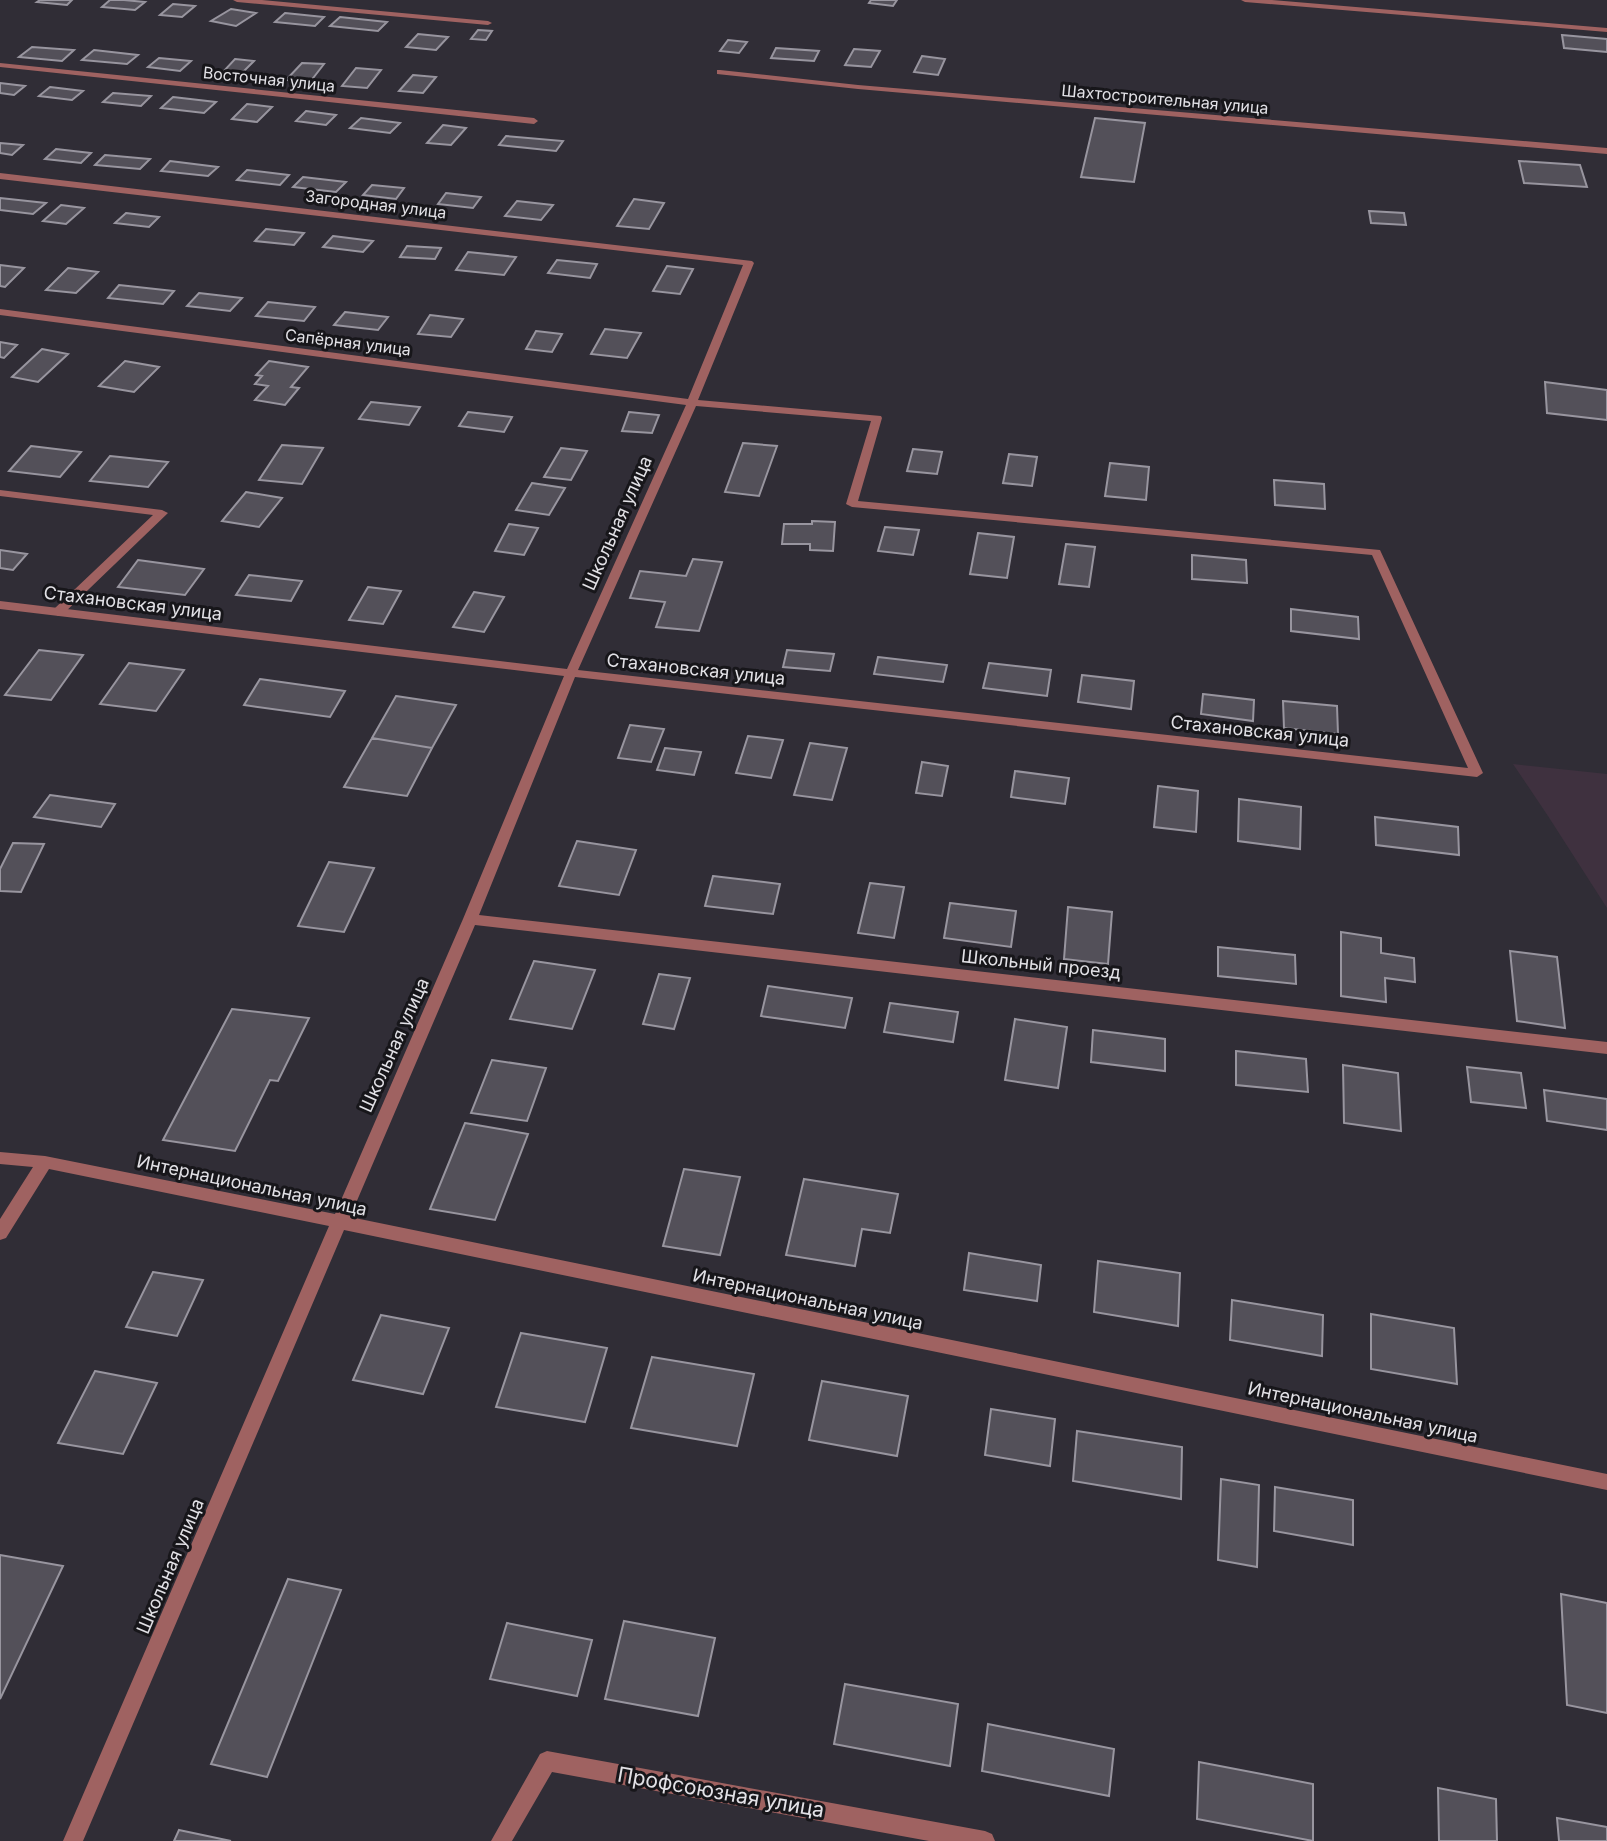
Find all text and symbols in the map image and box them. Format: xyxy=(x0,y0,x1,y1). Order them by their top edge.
street label: Восточная улица xyxy=(202,62,336,96)
street label: Шахтостроительная улица xyxy=(1061,80,1269,118)
street label: Загородная улица xyxy=(304,185,448,223)
street label: Сапёрная улица xyxy=(284,324,412,360)
street label: Школьная улица xyxy=(578,453,656,593)
street label: Стахановская улица xyxy=(43,582,223,624)
street label: Стахановская улица xyxy=(606,649,786,689)
street label: Стахановская улица xyxy=(1170,711,1350,751)
street label: Школьный проезд xyxy=(960,945,1122,983)
street label: Школьная улица xyxy=(355,975,433,1115)
street label: Интернациональная улица xyxy=(135,1150,369,1220)
street label: Интернациональная улица xyxy=(691,1264,925,1334)
street label: Интернациональная улица xyxy=(1246,1377,1480,1447)
street label: Школьная улица xyxy=(132,1495,208,1637)
street label: Профсоюзная улица xyxy=(616,1761,826,1823)

